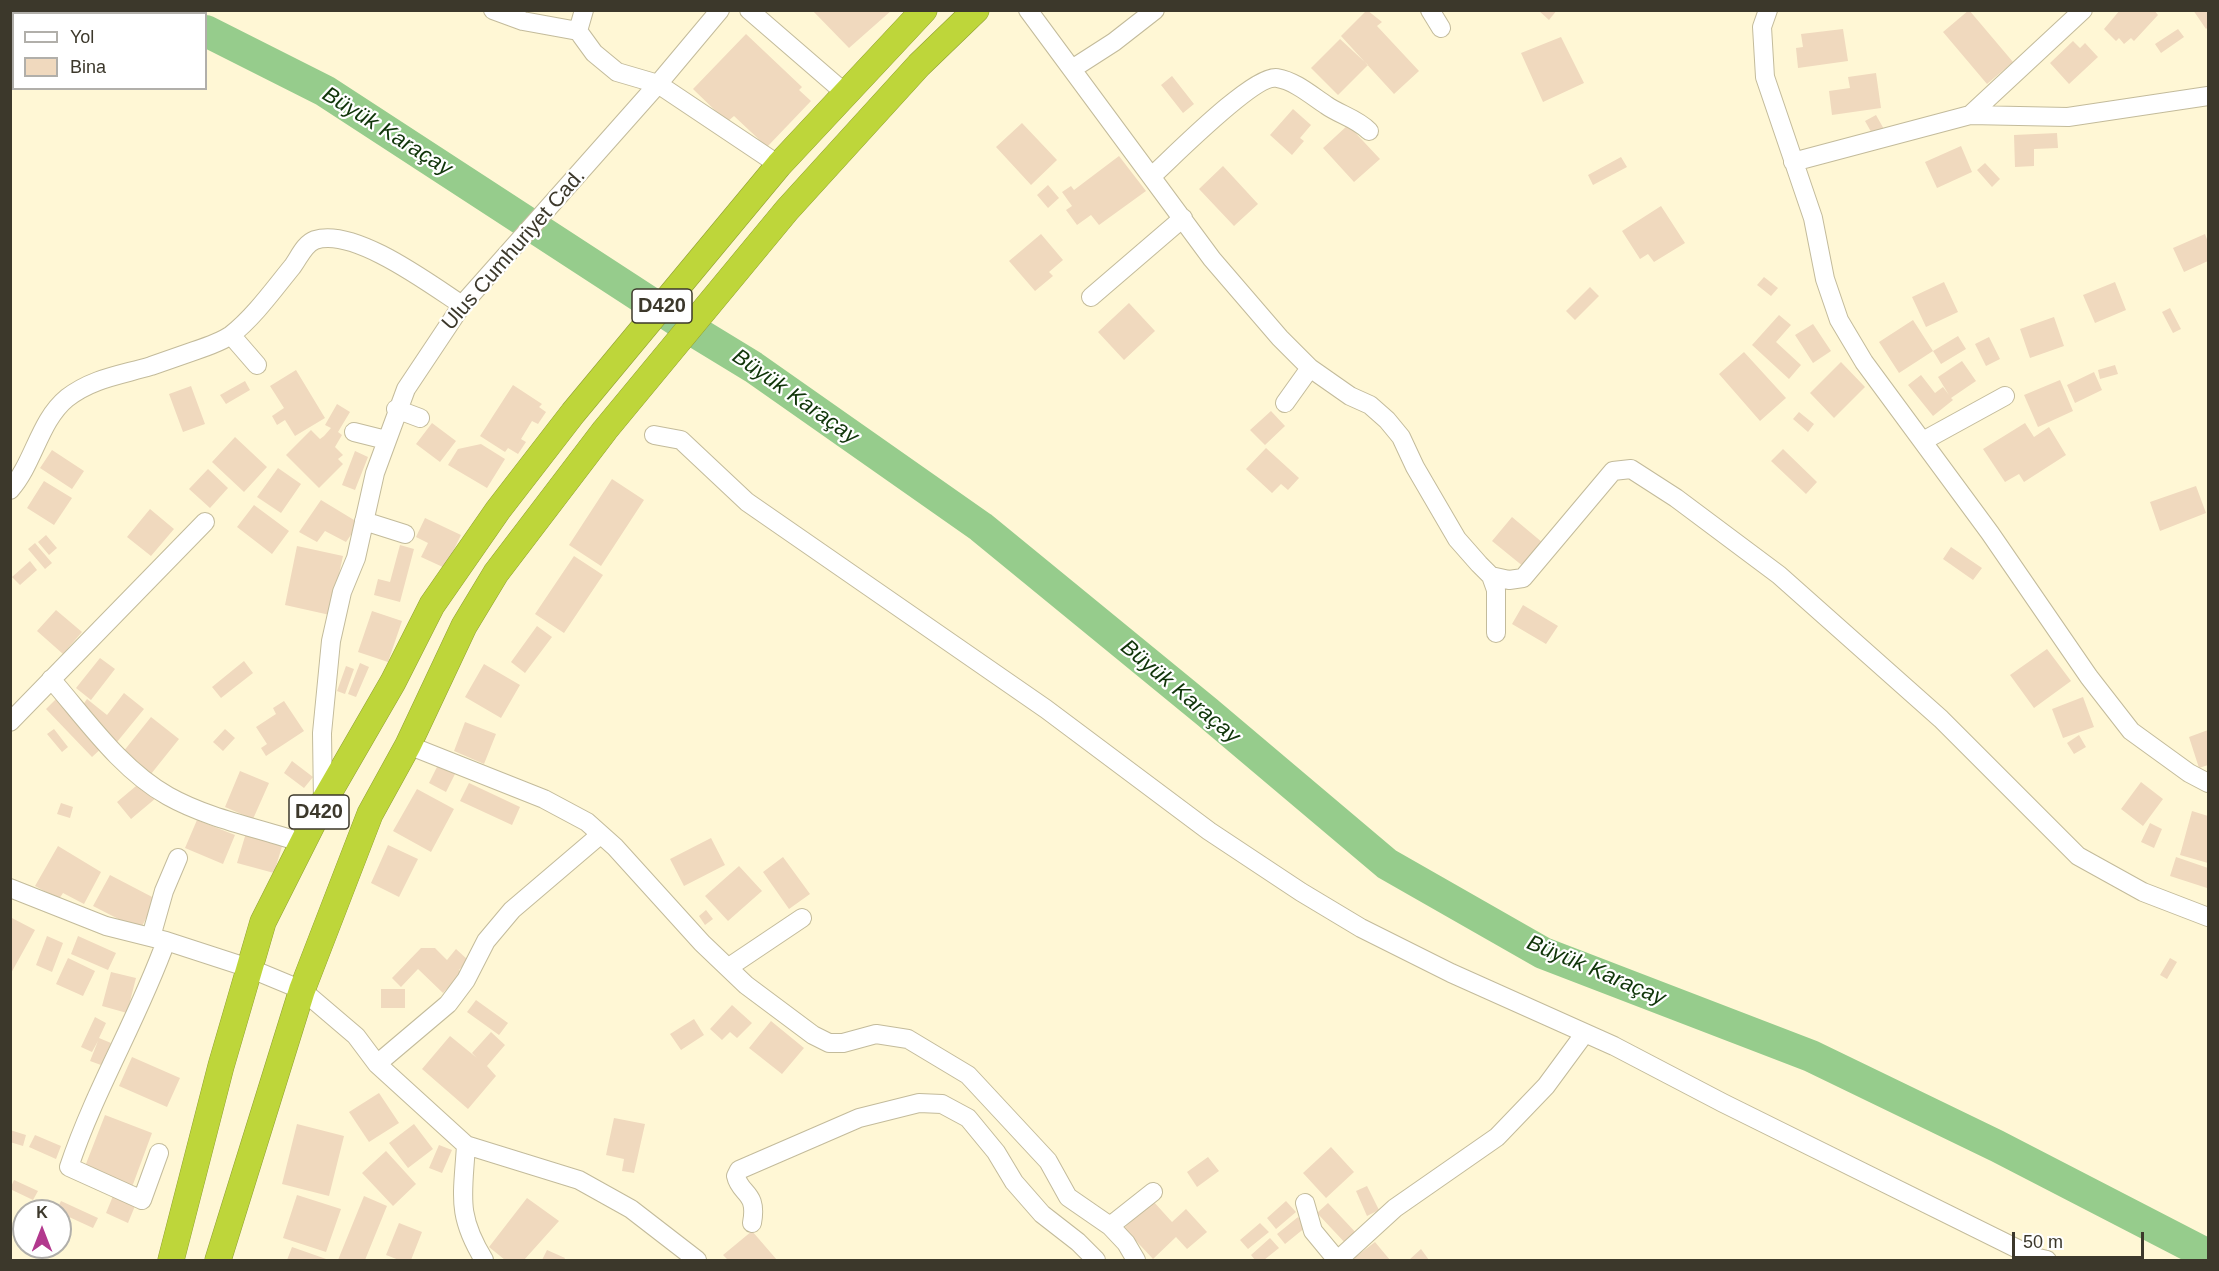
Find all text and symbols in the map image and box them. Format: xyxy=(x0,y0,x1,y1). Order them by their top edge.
legend xyxy=(12,12,207,90)
text: Yol xyxy=(70,27,94,47)
text: Bina xyxy=(70,57,106,77)
water label: Büyük Karaçay xyxy=(317,82,457,182)
street label: Ulus Cumhuriyet Cad. xyxy=(437,164,591,336)
road number: D420 xyxy=(632,289,692,323)
water label: Büyük Karaçay xyxy=(727,344,863,450)
water label: Büyük Karaçay xyxy=(1115,634,1245,750)
road number: D420 xyxy=(289,795,349,829)
water label: Büyük Karaçay xyxy=(1523,930,1669,1012)
north arrow xyxy=(12,1199,72,1259)
text: K xyxy=(36,1204,48,1221)
scale bar xyxy=(2015,1220,2147,1258)
text: 50 m xyxy=(2023,1232,2063,1252)

